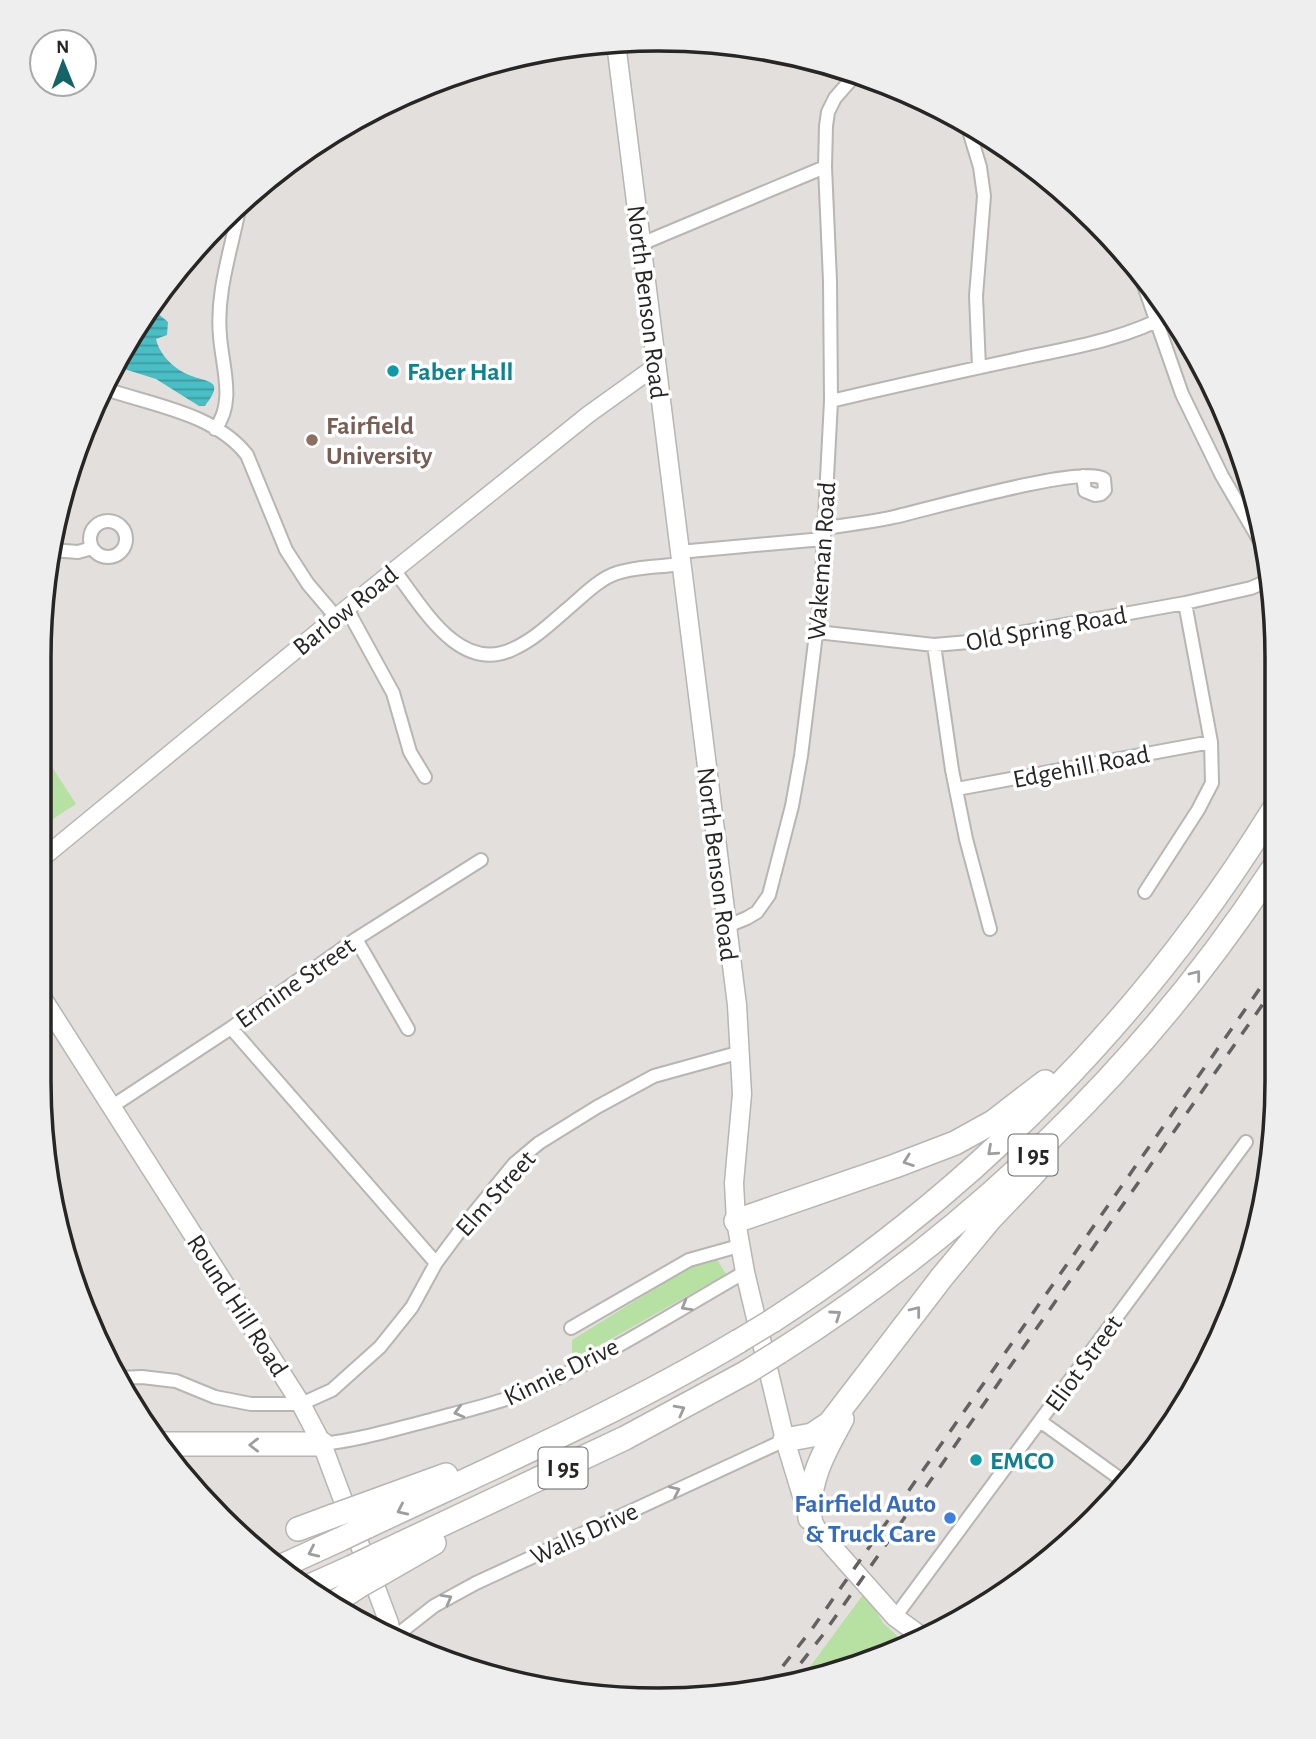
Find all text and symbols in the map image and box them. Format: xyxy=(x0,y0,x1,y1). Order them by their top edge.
north arrow xyxy=(28,28,98,98)
text: N xyxy=(56,38,70,57)
street label: North Benson Road xyxy=(622,204,672,400)
place label: Faber Hall xyxy=(407,359,513,385)
marker: Faber Hall xyxy=(385,363,401,379)
place label: Fairfield University xyxy=(326,413,433,469)
marker: Fairfield University xyxy=(304,432,320,448)
street label: Wakeman Road xyxy=(803,481,841,641)
street label: Barlow Road xyxy=(288,561,403,661)
street label: Old Spring Road xyxy=(964,602,1129,656)
street label: Edgehill Road xyxy=(1011,741,1152,793)
street label: North Benson Road xyxy=(692,766,742,962)
street label: Ermine Street xyxy=(231,932,360,1033)
one-way arrow xyxy=(1188,970,1201,983)
road number: I 95 xyxy=(1009,1134,1058,1176)
one-way arrow xyxy=(987,1143,1000,1156)
street label: Elm Street xyxy=(451,1146,541,1241)
one-way arrow xyxy=(903,1153,915,1167)
street label: Round Hill Road xyxy=(182,1230,293,1381)
one-way arrow xyxy=(680,1298,693,1311)
one-way arrow xyxy=(907,1306,920,1318)
one-way arrow xyxy=(828,1311,841,1323)
street label: Eliot Street xyxy=(1040,1311,1127,1416)
street label: Kinnie Drive xyxy=(500,1333,623,1411)
one-way arrow xyxy=(453,1404,465,1418)
one-way arrow xyxy=(673,1405,685,1418)
one-way arrow xyxy=(248,1437,258,1453)
road number: I 95 xyxy=(538,1448,588,1488)
place label: EMCO xyxy=(990,1448,1054,1474)
marker: EMCO xyxy=(968,1452,984,1468)
one-way arrow xyxy=(667,1485,680,1499)
place label: Fairfield Auto & Truck Care xyxy=(794,1491,936,1547)
street label: Walls Drive xyxy=(527,1498,642,1570)
one-way arrow xyxy=(397,1502,409,1516)
marker: Fairfield Auto & Truck Care xyxy=(942,1510,958,1526)
one-way arrow xyxy=(308,1544,320,1558)
one-way arrow xyxy=(440,1593,452,1607)

